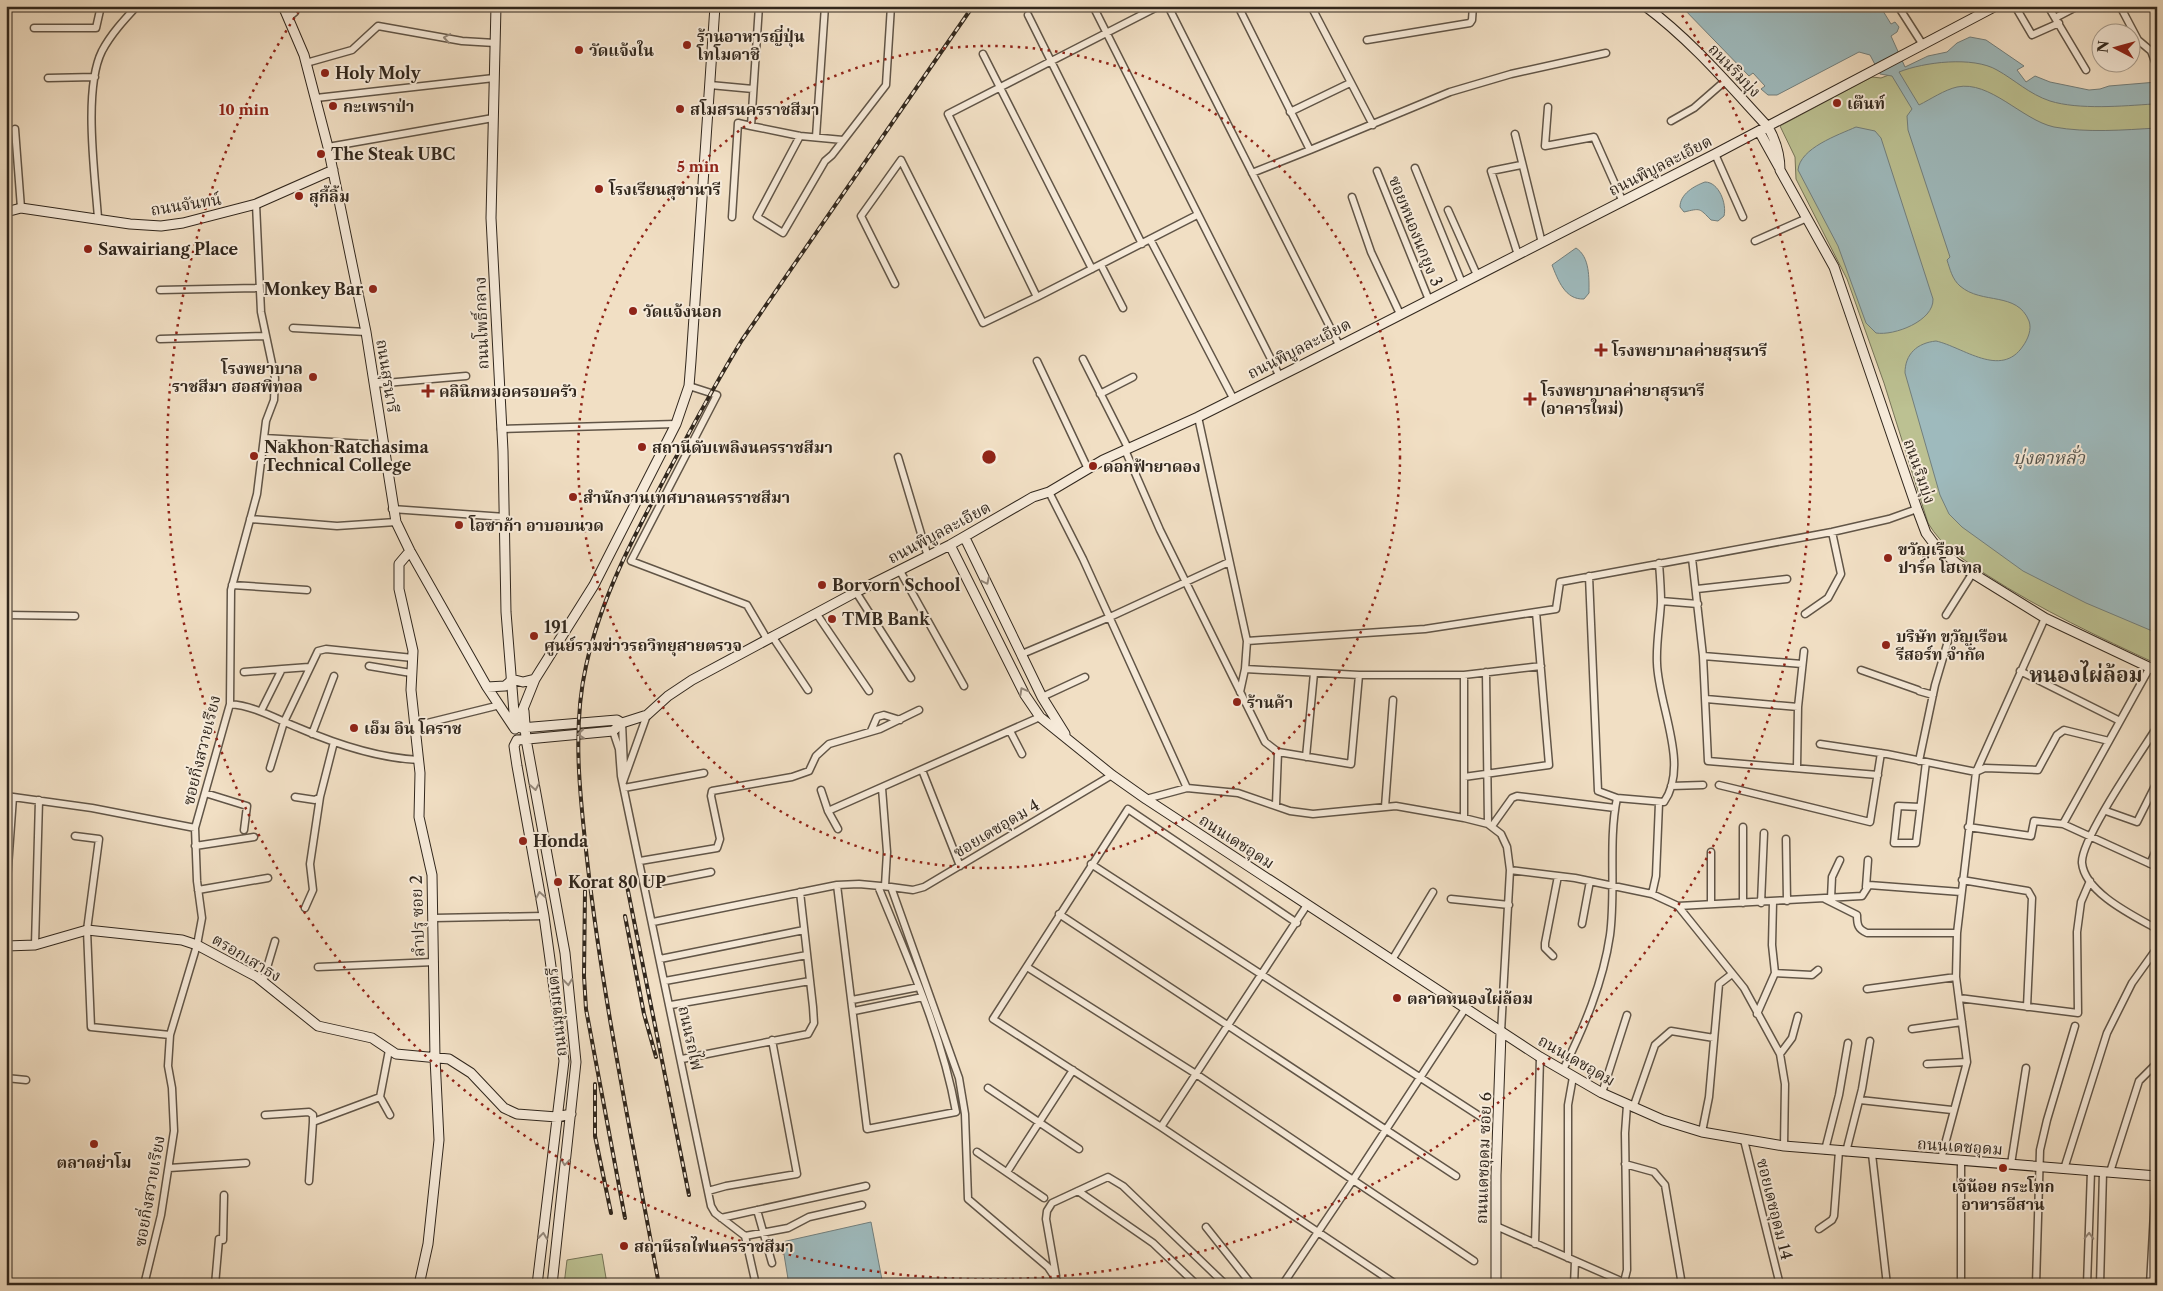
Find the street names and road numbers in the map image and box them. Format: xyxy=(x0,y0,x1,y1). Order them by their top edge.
street label: ถนนริมบุ่ง xyxy=(1703,39,1766,103)
street label: ถนนพิบูลละเอียด xyxy=(1605,130,1716,201)
street label: ซอยหนองนกยูง 3 xyxy=(1384,173,1447,290)
street label: ถนนจันทน์ xyxy=(149,189,223,219)
street label: ถนนโพธิ์กลาง xyxy=(469,276,493,370)
street label: ถนนพิบูลละเอียด xyxy=(1244,313,1355,384)
street label: ถนนสุรนารี xyxy=(370,338,404,415)
street label: ถนนริมบุ่ง xyxy=(1898,436,1940,507)
street label: ถนนพิบูลละเอียด xyxy=(884,496,994,568)
street label: ซอยกิ่งสวายเรียง xyxy=(177,693,224,807)
street label: ซอยเดชอุดม 4 xyxy=(949,794,1044,863)
street label: ถนนเดชอุดม xyxy=(1194,809,1278,874)
street label: ลำปรุ ซอย 2 xyxy=(406,875,430,957)
street label: ตรอกเสาธง xyxy=(209,928,285,986)
street label: ถนนมุขมนตรี xyxy=(541,966,573,1058)
street label: ถนนรถไฟ xyxy=(674,1004,708,1072)
street label: ถนนเดชอุดม xyxy=(1534,1030,1619,1092)
street label: ถนนเดชอุดม ซอย 6 xyxy=(1471,1092,1497,1225)
street label: ถนนเดชอุดม xyxy=(1916,1133,2004,1161)
street label: ซอยกิ่งสวายเรียง xyxy=(129,1134,169,1248)
street label: ซอยเดชอุดม 14 xyxy=(1751,1156,1797,1262)

